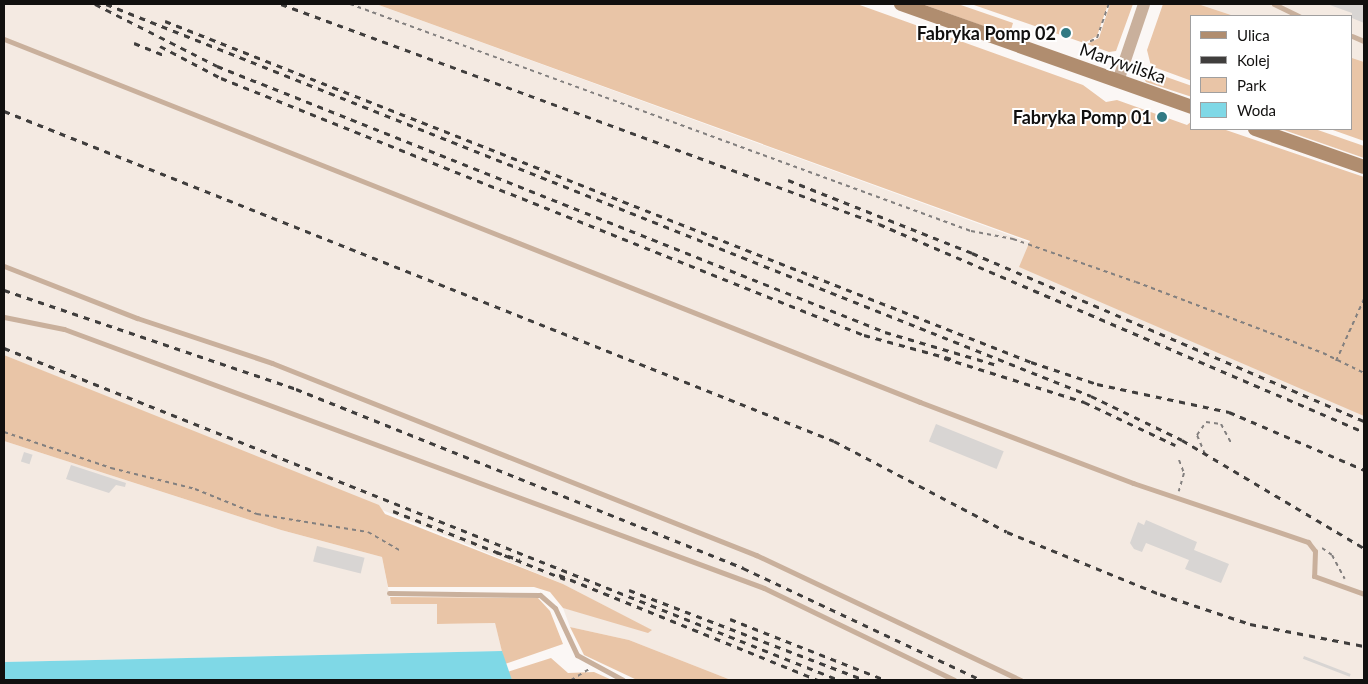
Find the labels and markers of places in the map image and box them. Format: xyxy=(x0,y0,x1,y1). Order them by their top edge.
place label: Fabryka Pomp 02 xyxy=(917,22,1056,44)
marker: Fabryka Pomp 02 xyxy=(1060,27,1072,39)
place label: Fabryka Pomp 01 xyxy=(1013,106,1152,128)
marker: Fabryka Pomp 01 xyxy=(1156,111,1168,123)

